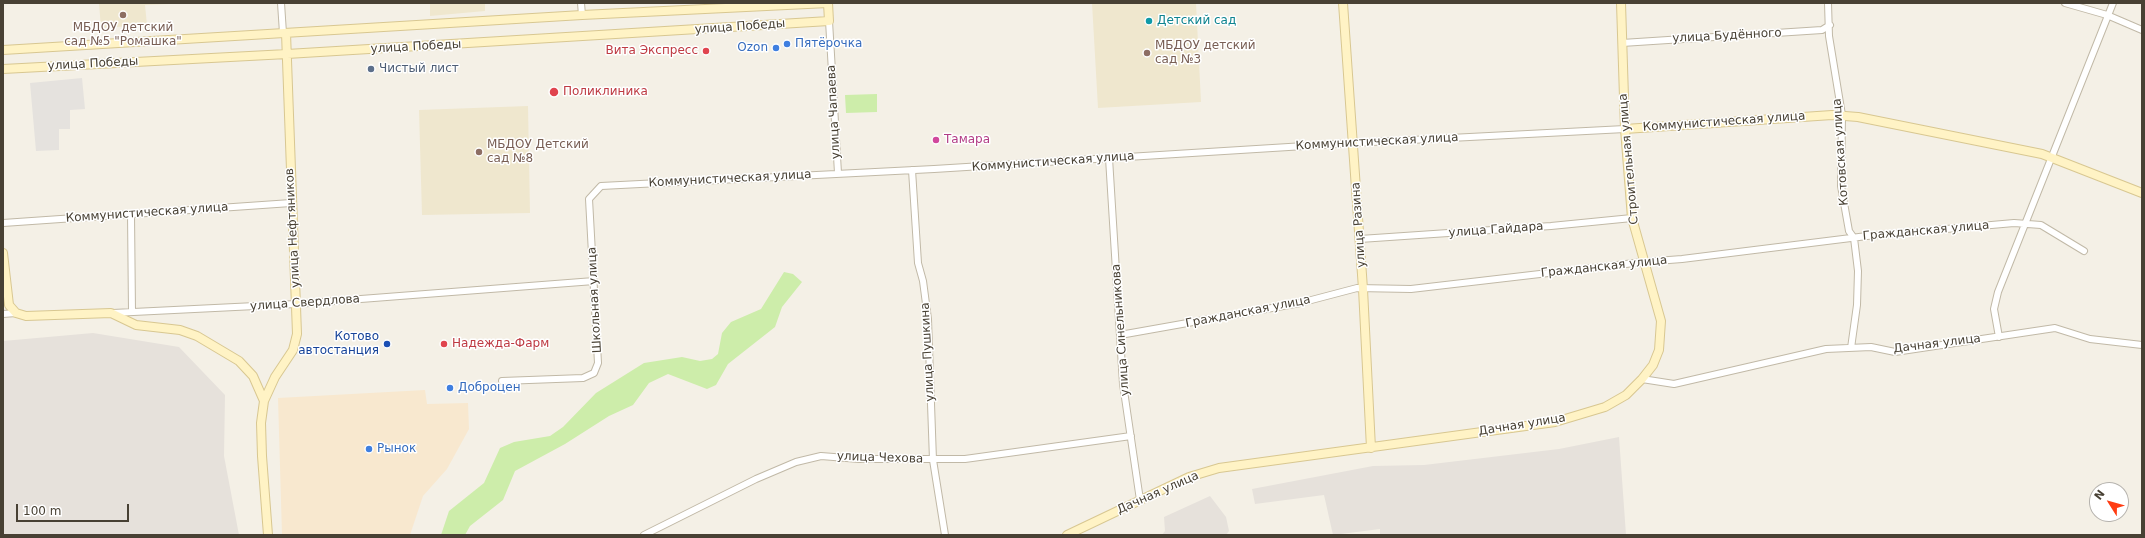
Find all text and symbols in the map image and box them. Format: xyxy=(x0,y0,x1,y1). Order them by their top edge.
marker: МБДОУ детский сад №5 "Ромашка" xyxy=(118,10,128,20)
place label: Детский сад xyxy=(1157,14,1236,28)
marker: Детский сад xyxy=(1144,16,1154,26)
street label: улица Победы xyxy=(694,17,786,37)
place label: МБДОУ детский сад №5 "Ромашка" xyxy=(64,21,182,49)
street label: улица Будённого xyxy=(1672,26,1782,46)
street label: улица Победы xyxy=(370,37,462,57)
place label: Пятёрочка xyxy=(795,37,862,51)
marker: Пятёрочка xyxy=(782,39,792,49)
place label: МБДОУ детский сад №3 xyxy=(1155,39,1256,67)
place label: Ozon xyxy=(737,41,768,55)
marker: Ozon xyxy=(771,43,781,53)
place label: Вита Экспресс xyxy=(606,44,698,58)
marker: Вита Экспресс xyxy=(701,46,711,56)
marker: МБДОУ детский сад №3 xyxy=(1142,48,1152,58)
street label: улица Победы xyxy=(47,54,139,74)
place label: Чистый лист xyxy=(379,62,459,76)
marker: Чистый лист xyxy=(366,64,376,74)
street label: улица Чапаева xyxy=(824,64,844,160)
place label: Поликлиника xyxy=(563,85,648,99)
marker: Поликлиника xyxy=(548,86,560,98)
street label: Строительная улица xyxy=(1616,93,1642,225)
street label: Котовская улица xyxy=(1830,98,1852,206)
street label: Коммунистическая улица xyxy=(1642,109,1806,135)
street label: Коммунистическая улица xyxy=(1295,131,1459,153)
place label: Тамара xyxy=(944,133,990,147)
marker: Тамара xyxy=(931,135,941,145)
place label: МБДОУ Детский сад №8 xyxy=(487,138,589,166)
marker: МБДОУ Детский сад №8 xyxy=(474,147,484,157)
street label: Коммунистическая улица xyxy=(971,149,1135,175)
street label: улица Нефтяников xyxy=(283,168,303,288)
street label: Коммунистическая улица xyxy=(648,168,812,190)
street label: улица Разина xyxy=(1349,182,1369,268)
street label: Коммунистическая улица xyxy=(65,200,229,226)
street label: Гражданская улица xyxy=(1862,218,1990,244)
street label: улица Гайдара xyxy=(1448,220,1544,240)
street label: Школьная улица xyxy=(585,246,605,354)
street label: Гражданская улица xyxy=(1540,253,1668,281)
street label: улица Синельникова xyxy=(1109,263,1133,397)
street label: улица Свердлова xyxy=(250,292,360,314)
street label: Гражданская улица xyxy=(1184,293,1312,331)
street label: улица Пушкина xyxy=(918,302,938,402)
place label: Котово автостанция xyxy=(298,330,379,358)
street label: Дачная улица xyxy=(1892,331,1982,357)
place label: Надежда-Фарм xyxy=(452,337,549,351)
marker: Котово автостанция xyxy=(382,339,392,349)
marker: Надежда-Фарм xyxy=(439,339,449,349)
place label: Доброцен xyxy=(458,381,520,395)
marker: Доброцен xyxy=(445,383,455,393)
street label: Дачная улица xyxy=(1477,411,1567,439)
place label: Рынок xyxy=(377,442,416,456)
marker: Рынок xyxy=(364,444,374,454)
street label: улица Чехова xyxy=(837,449,923,467)
street label: Дачная улица xyxy=(1115,468,1201,518)
north arrow xyxy=(2089,482,2129,522)
text: N xyxy=(2092,487,2108,503)
scale bar xyxy=(18,496,131,522)
text: 100 m xyxy=(23,504,61,518)

